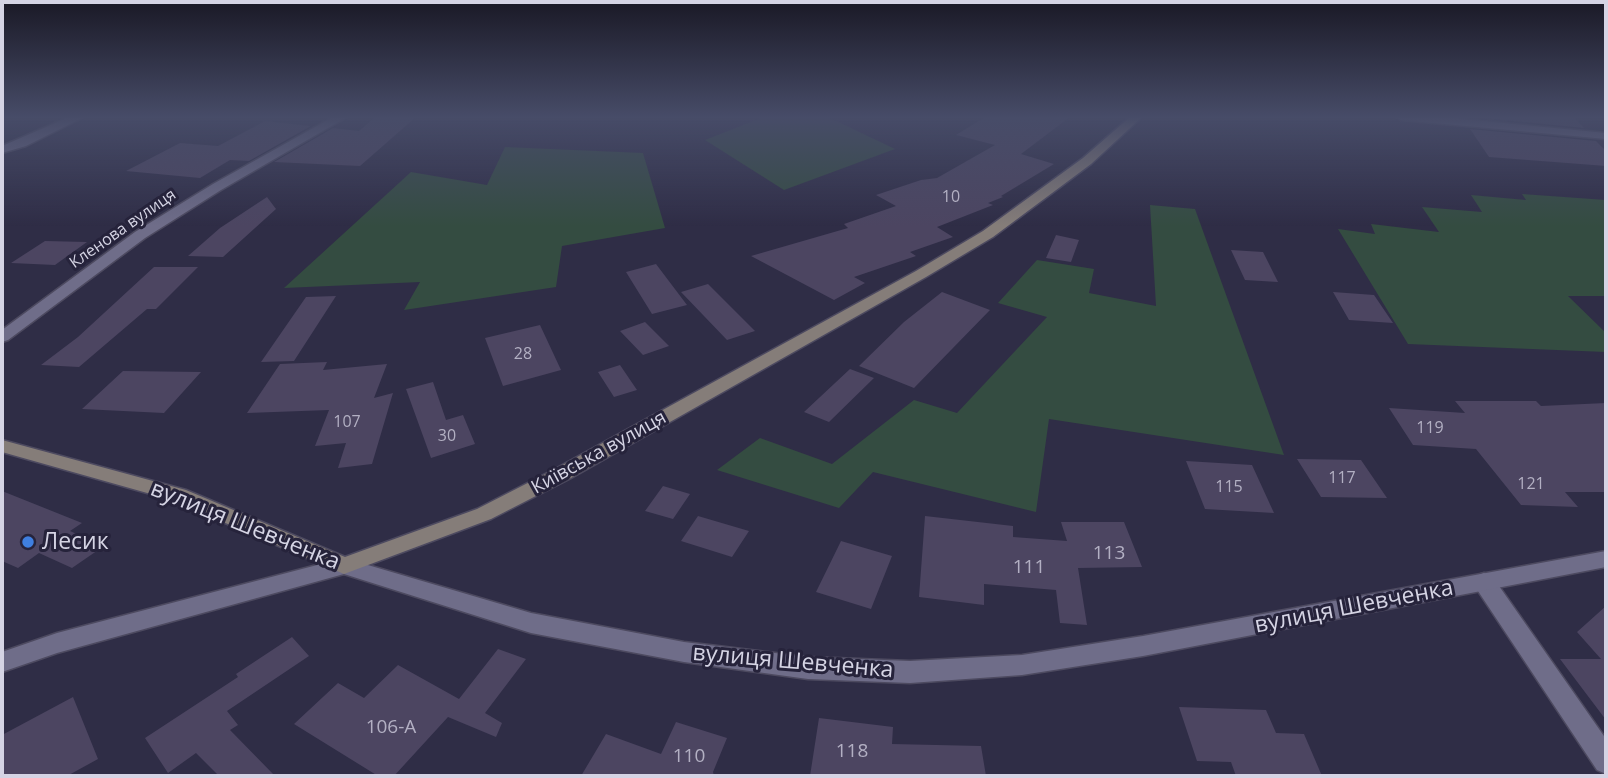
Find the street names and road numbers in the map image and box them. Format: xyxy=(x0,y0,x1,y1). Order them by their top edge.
street label: Кленова вулиця xyxy=(66,185,180,273)
street label: Київська вулиця xyxy=(528,406,670,500)
street label: вулиця Шевченка xyxy=(146,475,344,577)
street label: вулиця Шевченка xyxy=(1252,574,1456,640)
street label: вулиця Шевченка xyxy=(691,639,895,685)

